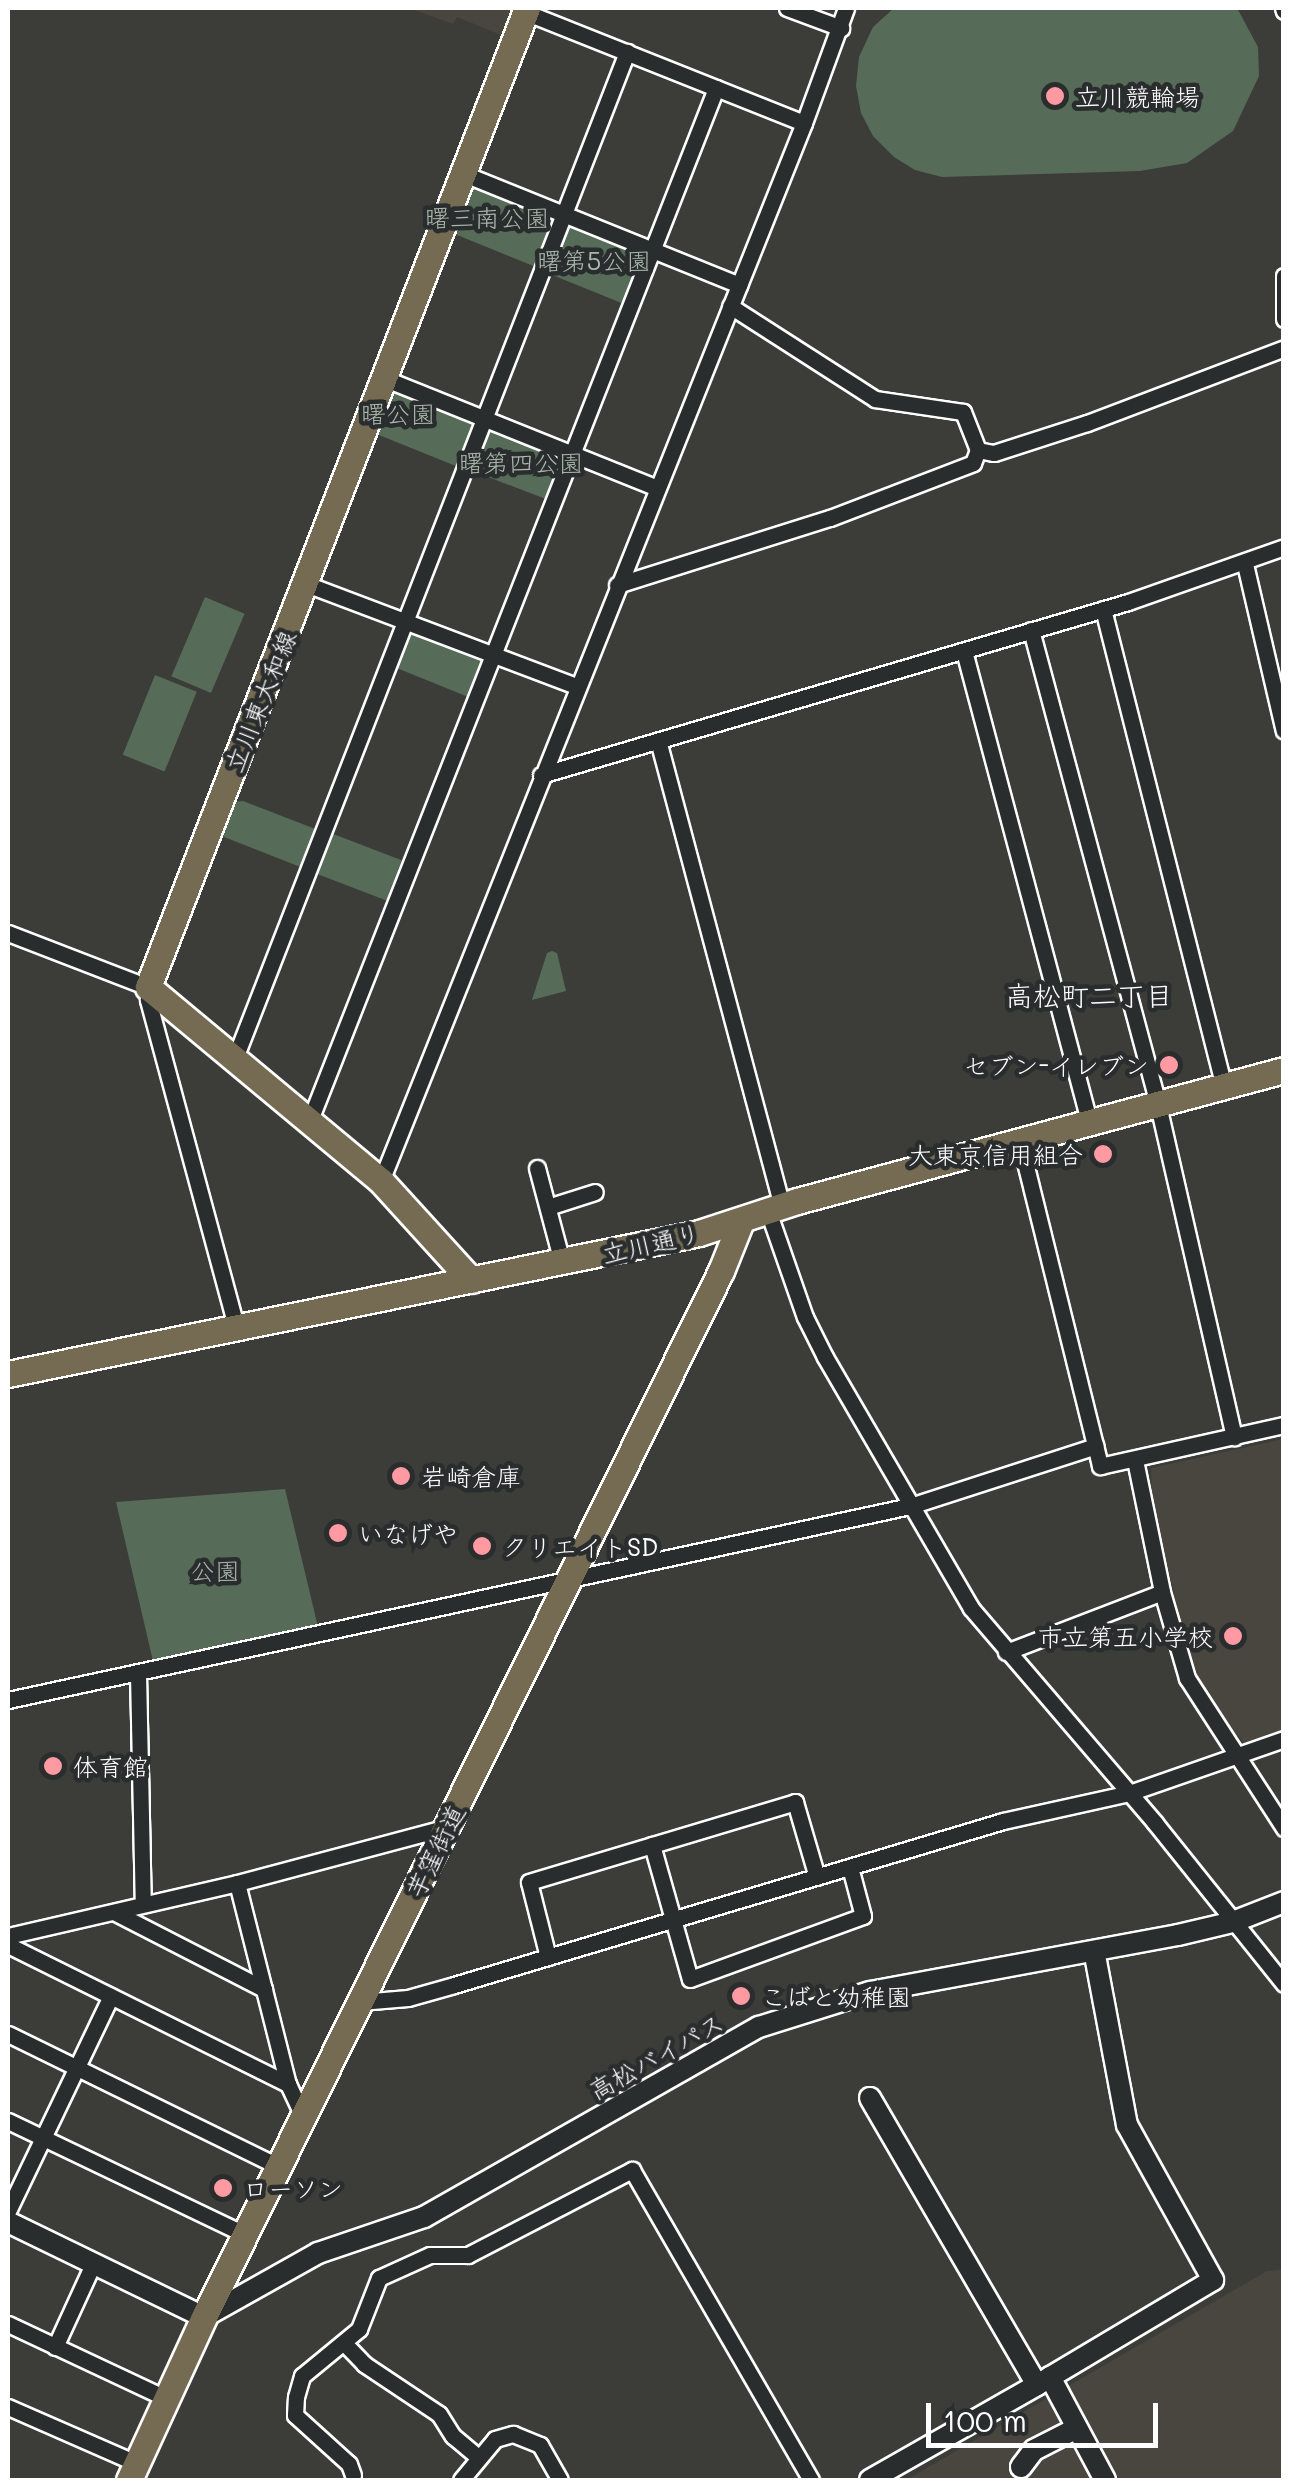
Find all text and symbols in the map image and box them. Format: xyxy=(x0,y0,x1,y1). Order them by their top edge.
place label: 立川競輪場 xyxy=(1075,81,1200,111)
marker: 立川競輪場 xyxy=(1044,85,1066,107)
park label: 曙三南公園 xyxy=(425,202,549,232)
park label: 曙第5公園 xyxy=(537,245,651,275)
park label: 曙公園 xyxy=(361,398,435,428)
park label: 曙第四公園 xyxy=(459,447,583,477)
street label: 立川東大和線 xyxy=(218,626,302,776)
district label: 高松町二丁目 xyxy=(1005,978,1173,1012)
place label: セブン-イレブン xyxy=(963,1050,1149,1080)
marker: セブン-イレブン xyxy=(1158,1054,1180,1076)
place label: 大東京信用組合 xyxy=(908,1139,1083,1169)
marker: 大東京信用組合 xyxy=(1092,1143,1114,1165)
street label: 立川通り xyxy=(599,1217,703,1269)
place label: 岩崎倉庫 xyxy=(421,1461,521,1491)
marker: 岩崎倉庫 xyxy=(390,1465,412,1487)
place label: いなげや xyxy=(358,1518,458,1548)
marker: いなげや xyxy=(327,1522,349,1544)
place label: クリエイトSD xyxy=(502,1531,658,1561)
marker: クリエイトSD xyxy=(471,1535,493,1557)
park label: 公園 xyxy=(190,1555,240,1585)
place label: 市立第五小学校 xyxy=(1038,1621,1213,1651)
marker: 市立第五小学校 xyxy=(1222,1625,1244,1647)
place label: 体育館 xyxy=(73,1751,148,1781)
marker: 体育館 xyxy=(42,1755,64,1777)
street label: 芋窪街道 xyxy=(400,1799,470,1903)
place label: こばと幼稚園 xyxy=(761,1981,911,2011)
marker: こばと幼稚園 xyxy=(730,1985,752,2007)
street label: 高松バイパス xyxy=(583,2007,729,2105)
place label: ローソン xyxy=(243,2173,343,2203)
marker: ローソン xyxy=(212,2177,234,2199)
scale bar xyxy=(931,2383,1164,2445)
text: 100 m xyxy=(943,2400,1027,2440)

